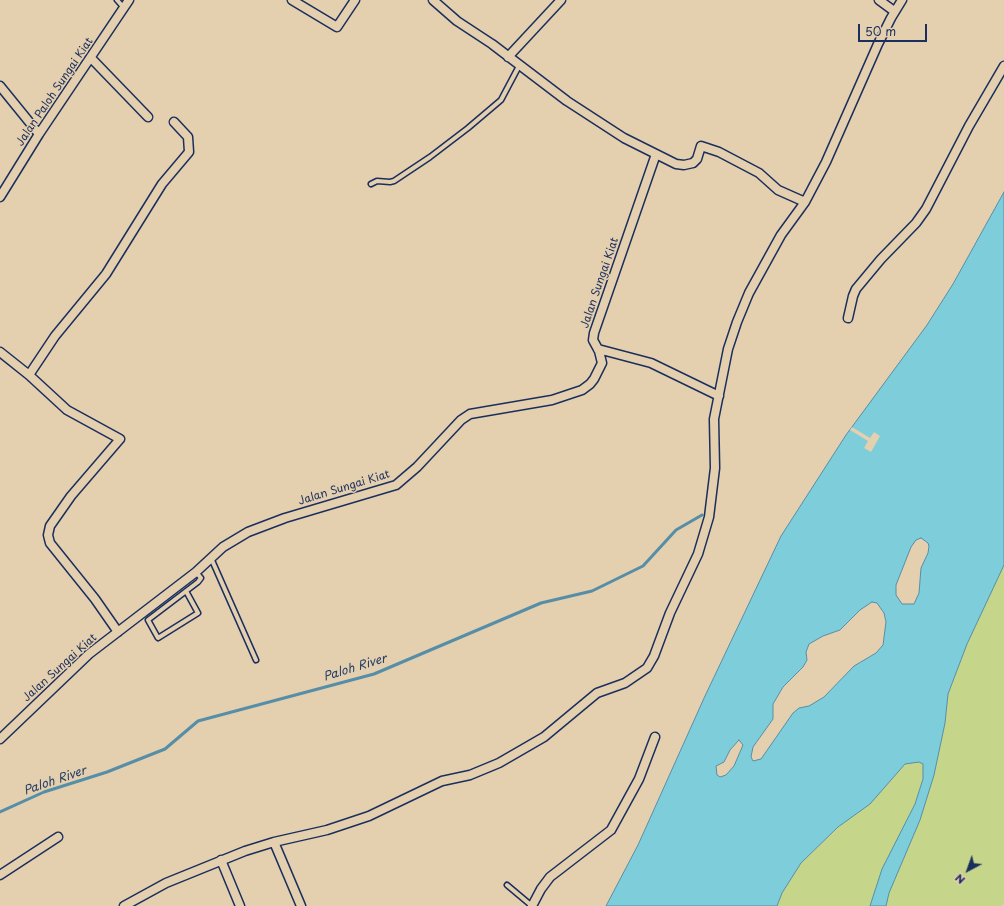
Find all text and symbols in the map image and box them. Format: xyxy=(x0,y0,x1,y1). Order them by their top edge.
scale bar xyxy=(860,16,929,42)
text: 50 m xyxy=(865,22,896,40)
street label: Jalan Paloh Sungai Kiat xyxy=(14,35,96,149)
street label: Jalan Sungai Kiat xyxy=(578,236,622,330)
street label: Jalan Sungai Kiat xyxy=(297,468,391,508)
street label: Jalan Sungai Kiat xyxy=(20,631,100,705)
water label: Paloh River xyxy=(322,652,388,684)
water label: Paloh River xyxy=(22,764,88,798)
north arrow xyxy=(948,850,988,890)
text: N xyxy=(951,870,969,889)

